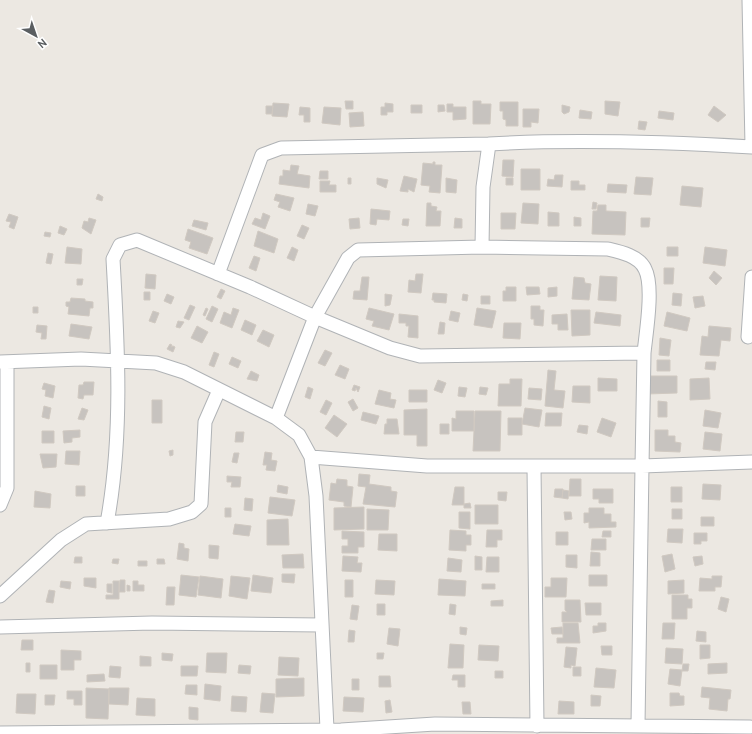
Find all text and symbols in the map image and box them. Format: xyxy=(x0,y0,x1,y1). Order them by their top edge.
north arrow xyxy=(16,16,56,56)
text: N xyxy=(35,36,50,52)

